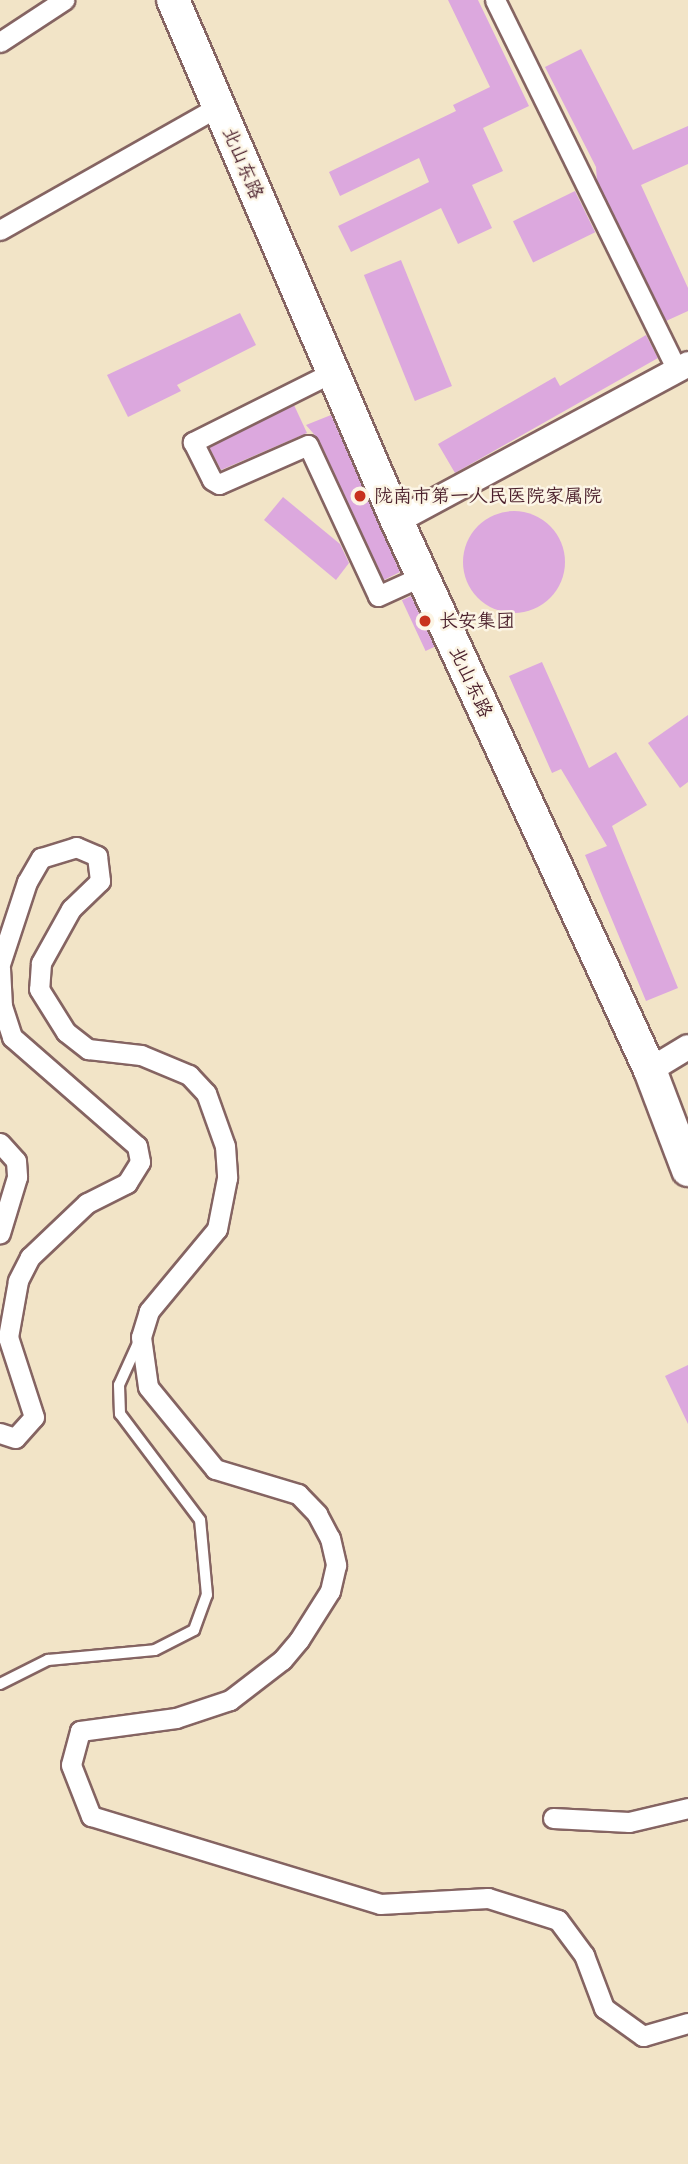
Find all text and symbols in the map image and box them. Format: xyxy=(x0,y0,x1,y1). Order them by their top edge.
street label: 北山东路 xyxy=(218,124,268,202)
place label: 陇南市第一人民医院家属院 xyxy=(374,485,602,507)
marker: 陇南市第一人民医院家属院 xyxy=(352,488,368,504)
place label: 长安集团 xyxy=(439,610,515,632)
marker: 长安集团 xyxy=(417,613,433,629)
street label: 北山东路 xyxy=(445,643,497,721)

